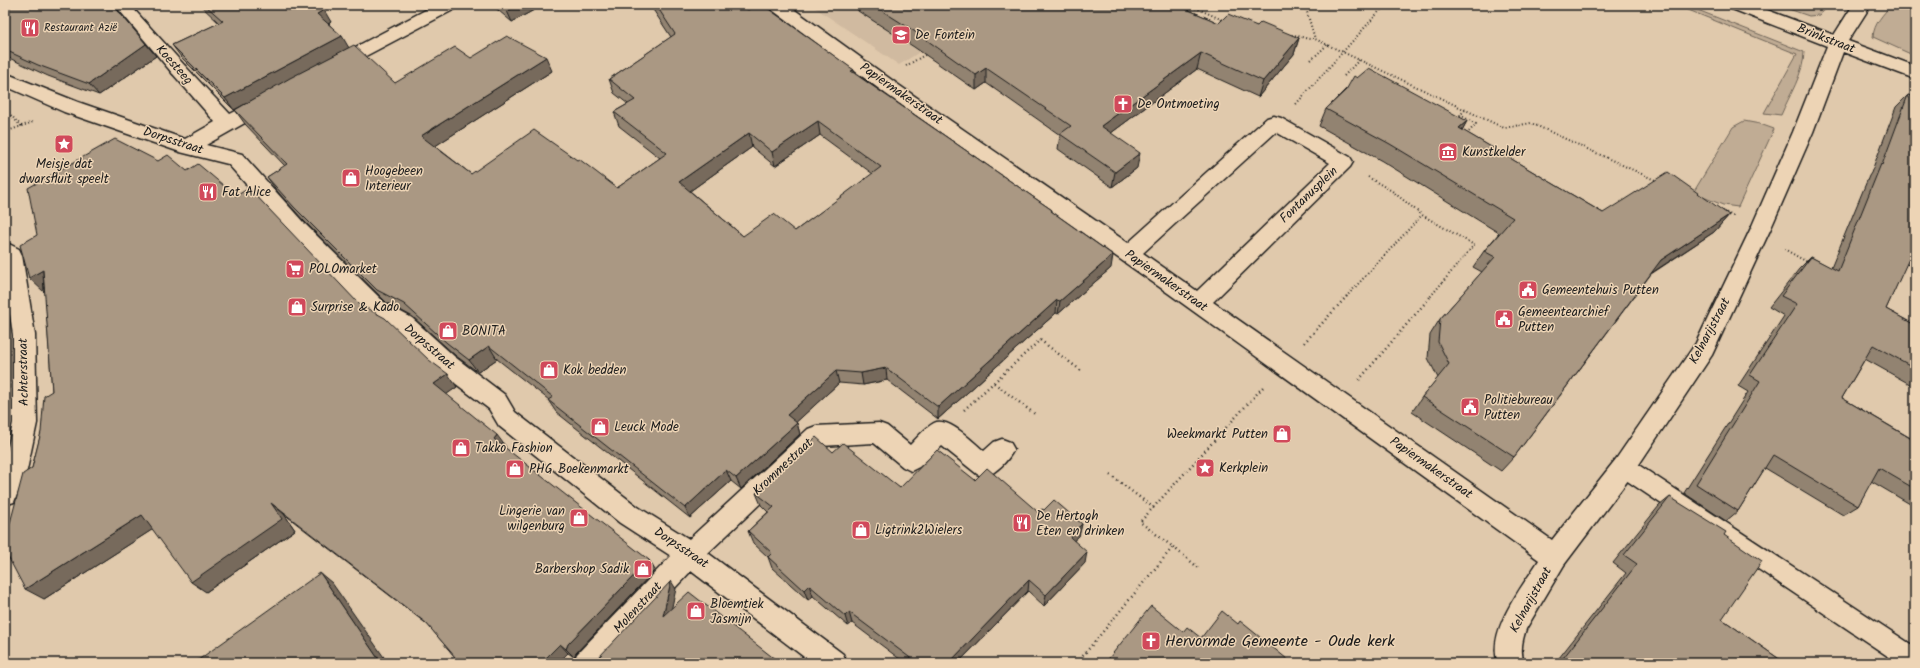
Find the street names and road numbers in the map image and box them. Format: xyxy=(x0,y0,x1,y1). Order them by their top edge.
street label: Brinkstraat xyxy=(1794,18,1859,60)
street label: Koesteeg xyxy=(150,40,198,90)
street label: Papiermakerstraat xyxy=(855,57,948,131)
street label: Dorpsstraat xyxy=(140,121,207,161)
street label: Fontanusplein xyxy=(1275,161,1343,229)
street label: Papiermakerstraat xyxy=(1120,244,1213,318)
street label: Kelnarijstraat xyxy=(1684,293,1737,368)
street label: Dorpsstraat xyxy=(399,319,460,376)
street label: Achterstraat xyxy=(13,337,35,406)
street label: Papiermakerstraat xyxy=(1385,431,1478,505)
street label: Krommestraat xyxy=(748,433,819,501)
street label: Dorpsstraat xyxy=(649,522,714,575)
street label: Kelnarijstraat xyxy=(1504,562,1558,637)
street label: Molenstraat xyxy=(608,577,668,639)

